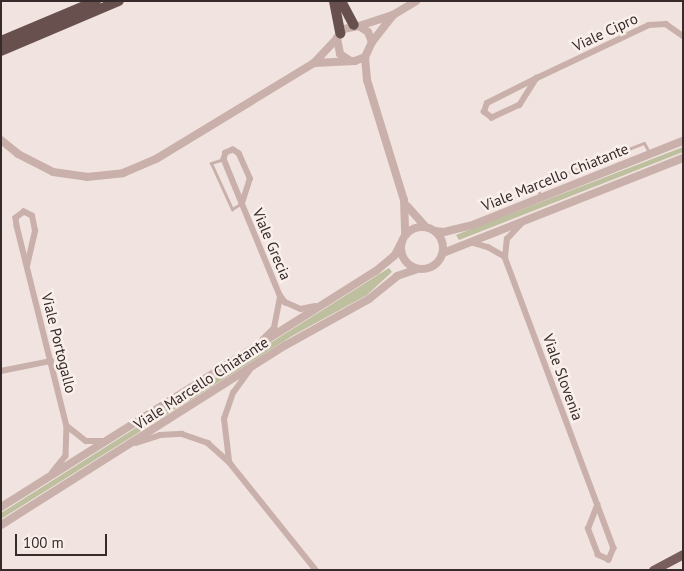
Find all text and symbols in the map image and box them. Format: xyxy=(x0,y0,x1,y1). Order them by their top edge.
street label: Viale Cipro xyxy=(570,9,640,55)
street label: Viale Marcello Chiatante xyxy=(479,139,631,215)
street label: Viale Grecia xyxy=(249,206,295,282)
street label: Viale Portogallo xyxy=(38,291,80,395)
street label: Viale Slovenia xyxy=(539,331,587,423)
street label: Viale Marcello Chiatante xyxy=(130,333,272,433)
scale bar xyxy=(18,524,110,556)
text: 100 m xyxy=(23,533,64,552)

